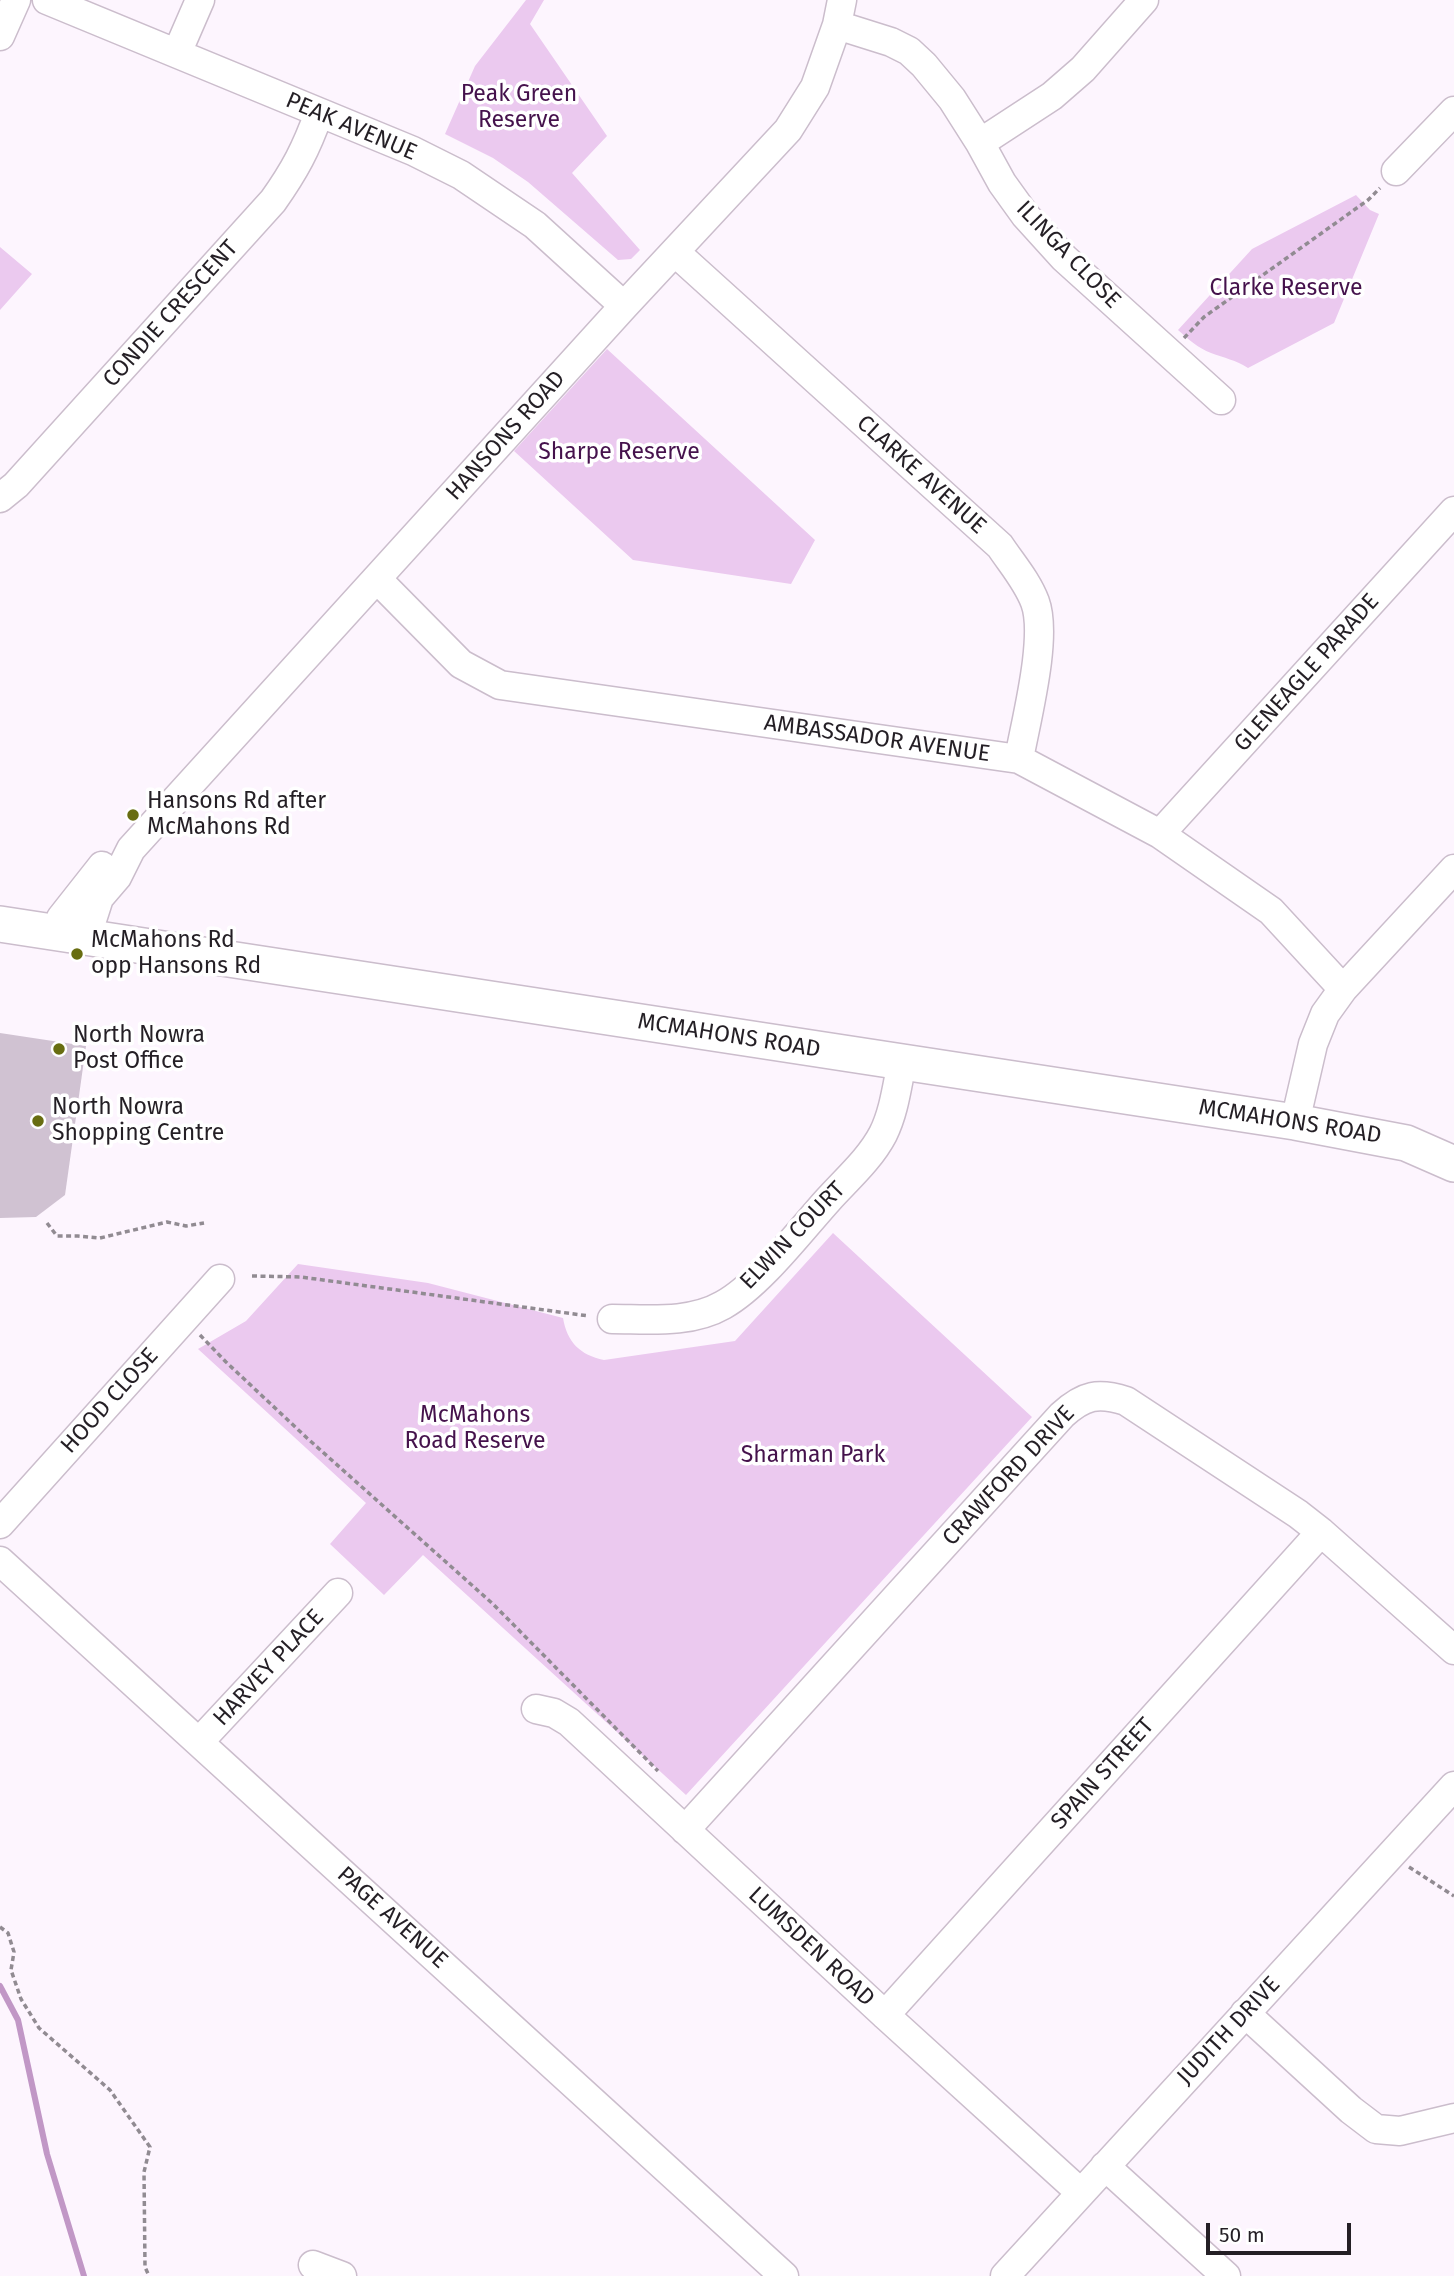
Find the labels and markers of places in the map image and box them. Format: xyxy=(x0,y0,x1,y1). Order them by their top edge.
place label: Hansons Rd after McMahons Rd xyxy=(147,788,326,842)
marker: Hansons Rd after McMahons Rd xyxy=(125,807,141,823)
place label: McMahons Rd opp Hansons Rd xyxy=(91,927,261,981)
marker: McMahons Rd opp Hansons Rd xyxy=(69,946,85,962)
place label: North Nowra Post Office xyxy=(73,1022,205,1076)
marker: North Nowra Post Office xyxy=(51,1041,67,1057)
place label: North Nowra Shopping Centre xyxy=(52,1094,224,1148)
marker: North Nowra Shopping Centre xyxy=(30,1113,46,1129)

